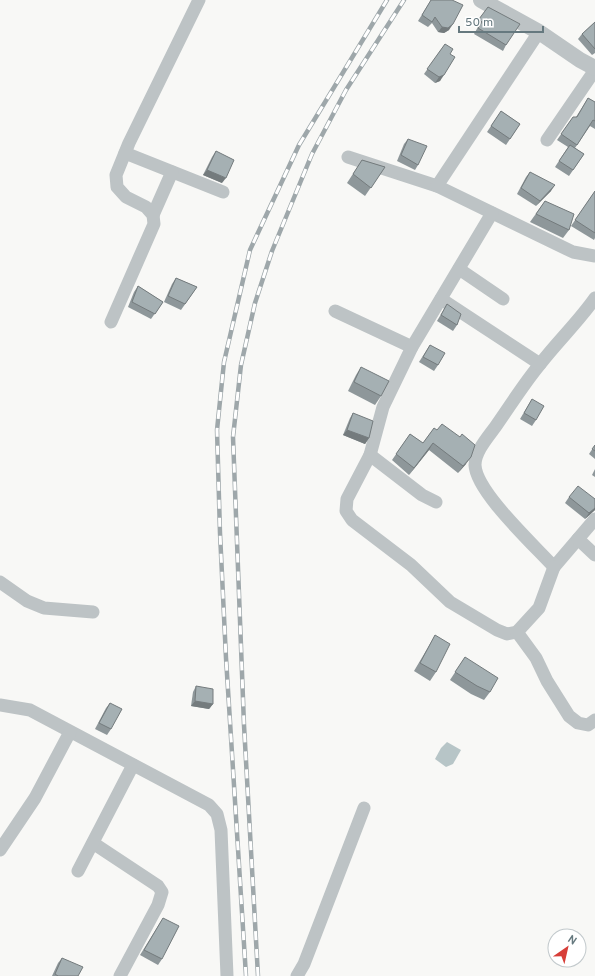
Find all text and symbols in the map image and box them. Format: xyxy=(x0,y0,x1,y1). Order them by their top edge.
scale bar xyxy=(459,8,543,34)
text: 50 m xyxy=(465,15,493,31)
north arrow xyxy=(547,928,587,968)
text: N xyxy=(565,933,579,949)

